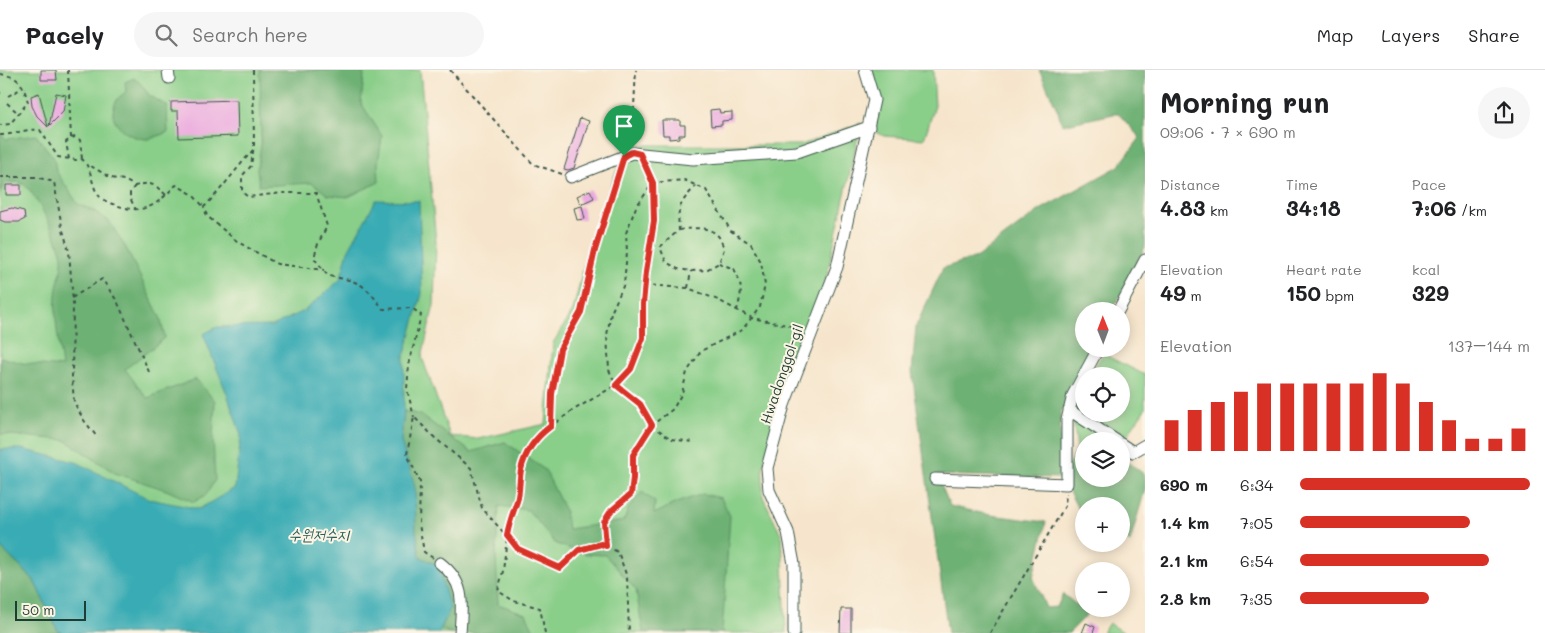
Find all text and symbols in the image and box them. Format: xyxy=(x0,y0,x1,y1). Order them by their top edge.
search box xyxy=(134,12,484,57)
text: Pacely xyxy=(25,19,104,50)
icon: search xyxy=(152,21,180,49)
text: Search here xyxy=(192,22,308,47)
text: Map xyxy=(1317,23,1353,47)
text: Layers xyxy=(1381,23,1440,47)
text: Share xyxy=(1468,23,1520,47)
text: Morning run xyxy=(1160,84,1329,120)
button: share xyxy=(1478,87,1530,139)
pin xyxy=(603,105,645,156)
icon: arrive xyxy=(610,112,638,140)
text: 09:06 · 7 × 690 m xyxy=(1160,121,1296,142)
text: Distance xyxy=(1160,175,1220,194)
text: Time xyxy=(1286,175,1318,194)
text: Pace xyxy=(1412,175,1446,194)
text: 4.83 xyxy=(1160,194,1205,221)
text: 34:18 xyxy=(1286,194,1341,221)
text: 7:06 xyxy=(1412,194,1457,221)
text: km xyxy=(1205,201,1228,220)
text: /km xyxy=(1457,201,1487,220)
text: Elevation xyxy=(1160,260,1223,279)
text: Heart rate xyxy=(1286,260,1362,279)
text: kcal xyxy=(1412,260,1440,279)
text: 49 xyxy=(1160,279,1186,306)
text: 150 xyxy=(1286,279,1321,306)
text: 329 xyxy=(1412,279,1449,306)
text: m xyxy=(1186,286,1202,305)
text: bpm xyxy=(1321,286,1354,305)
north arrow xyxy=(1075,302,1130,358)
map controls xyxy=(1075,302,1130,617)
street label: Hwadonggol-gil xyxy=(756,321,808,426)
text: Elevation xyxy=(1160,335,1232,356)
text: 137–144 m xyxy=(1448,335,1530,356)
button: locate xyxy=(1075,367,1130,422)
button: layers xyxy=(1075,432,1130,487)
text: 690 m xyxy=(1160,474,1208,495)
text: 6:34 xyxy=(1240,474,1273,495)
button: + xyxy=(1075,497,1130,552)
text: 1.4 km xyxy=(1160,512,1209,533)
text: 7:05 xyxy=(1240,512,1273,533)
water label: 수원저수지 xyxy=(289,524,351,544)
text: 2.1 km xyxy=(1160,550,1208,571)
text: 6:54 xyxy=(1240,550,1273,571)
button: − xyxy=(1075,562,1130,617)
text: 2.8 km xyxy=(1160,588,1211,609)
text: 7:35 xyxy=(1240,588,1273,609)
scale bar xyxy=(15,598,86,621)
text: 50 m xyxy=(22,600,54,619)

